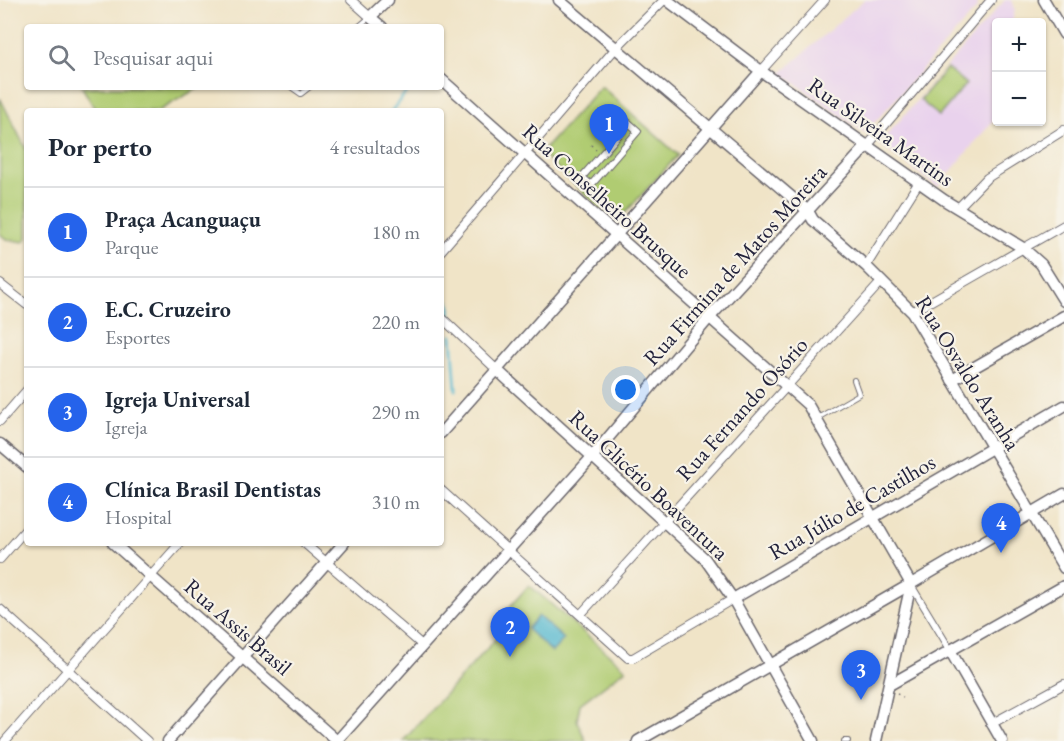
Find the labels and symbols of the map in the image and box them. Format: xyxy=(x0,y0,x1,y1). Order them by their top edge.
street label: Rua Silveira Martins xyxy=(802,71,960,193)
pin: 1 xyxy=(590,104,628,154)
street label: Rua Conselheiro Brusque xyxy=(516,117,698,285)
street label: Rua Firmina de Matos Moreira xyxy=(637,158,833,372)
street label: Rua Osvaldo Aranha xyxy=(909,290,1027,456)
street label: Rua Fernando Osório xyxy=(670,331,814,487)
your location xyxy=(611,375,640,404)
street label: Rua Glicério Boaventura xyxy=(563,403,735,567)
street label: Rua Júlio de Castilhos xyxy=(763,447,941,567)
pin: 4 xyxy=(982,504,1020,553)
street label: Rua Assis Brasil xyxy=(178,572,298,682)
pin: 2 xyxy=(490,608,530,657)
pin: 3 xyxy=(842,650,880,700)

